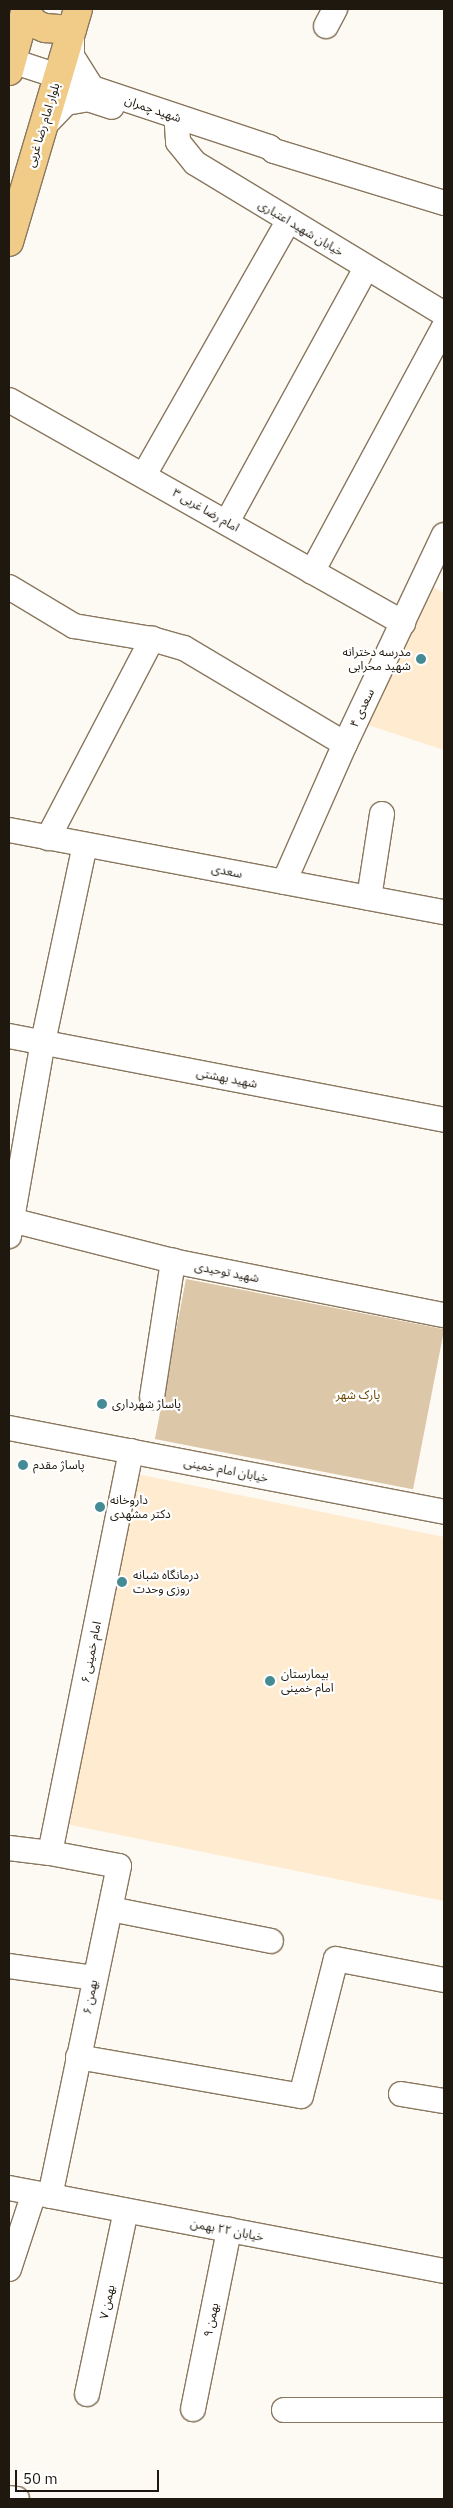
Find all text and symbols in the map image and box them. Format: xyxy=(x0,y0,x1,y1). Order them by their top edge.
street label: بلوار امام رضا غربی xyxy=(23,81,63,169)
street label: شهید چمران xyxy=(123,93,183,125)
street label: خیابان شهید اعتباری xyxy=(256,197,346,259)
street label: امام رضا غربی ۳ xyxy=(170,485,242,535)
place label: مدرسه دخترانه شهید محرابی xyxy=(343,645,411,673)
marker: مدرسه دخترانه شهید محرابی xyxy=(415,653,427,665)
street label: سعدی ۴ xyxy=(347,686,377,730)
street label: سعدی xyxy=(210,861,244,881)
street label: شهید بهشتی xyxy=(195,1065,259,1091)
street label: شهید توحیدی xyxy=(193,1259,261,1285)
park label: پارک شهر xyxy=(336,1388,380,1402)
place label: پاساژ شهرداری xyxy=(112,1397,181,1411)
marker: پاساژ شهرداری xyxy=(96,1398,108,1410)
street label: خیابان امام خمینی xyxy=(183,1455,269,1485)
place label: پاساژ مقدم xyxy=(33,1458,85,1472)
marker: پاساژ مقدم xyxy=(17,1459,29,1471)
place label: داروخانه دکتر مشهدی xyxy=(110,1493,171,1521)
marker: داروخانه دکتر مشهدی xyxy=(94,1501,106,1513)
place label: درمانگاه شبانه روزی وحدت xyxy=(133,1568,199,1596)
marker: درمانگاه شبانه روزی وحدت xyxy=(115,1575,129,1589)
street label: امام خمینی ۶ xyxy=(78,1620,104,1684)
place label: بیمارستان امام خمینی xyxy=(281,1667,334,1695)
marker: بیمارستان امام خمینی xyxy=(263,1674,277,1688)
street label: بهمن ۶ xyxy=(80,1979,100,2015)
street label: خیابان ۲۲ بهمن xyxy=(189,2216,265,2244)
street label: بهمن ۷ xyxy=(96,2284,118,2320)
street label: بهمن ۹ xyxy=(200,2302,222,2338)
scale bar xyxy=(18,2460,161,2492)
text: 50 m xyxy=(23,2469,58,2488)

